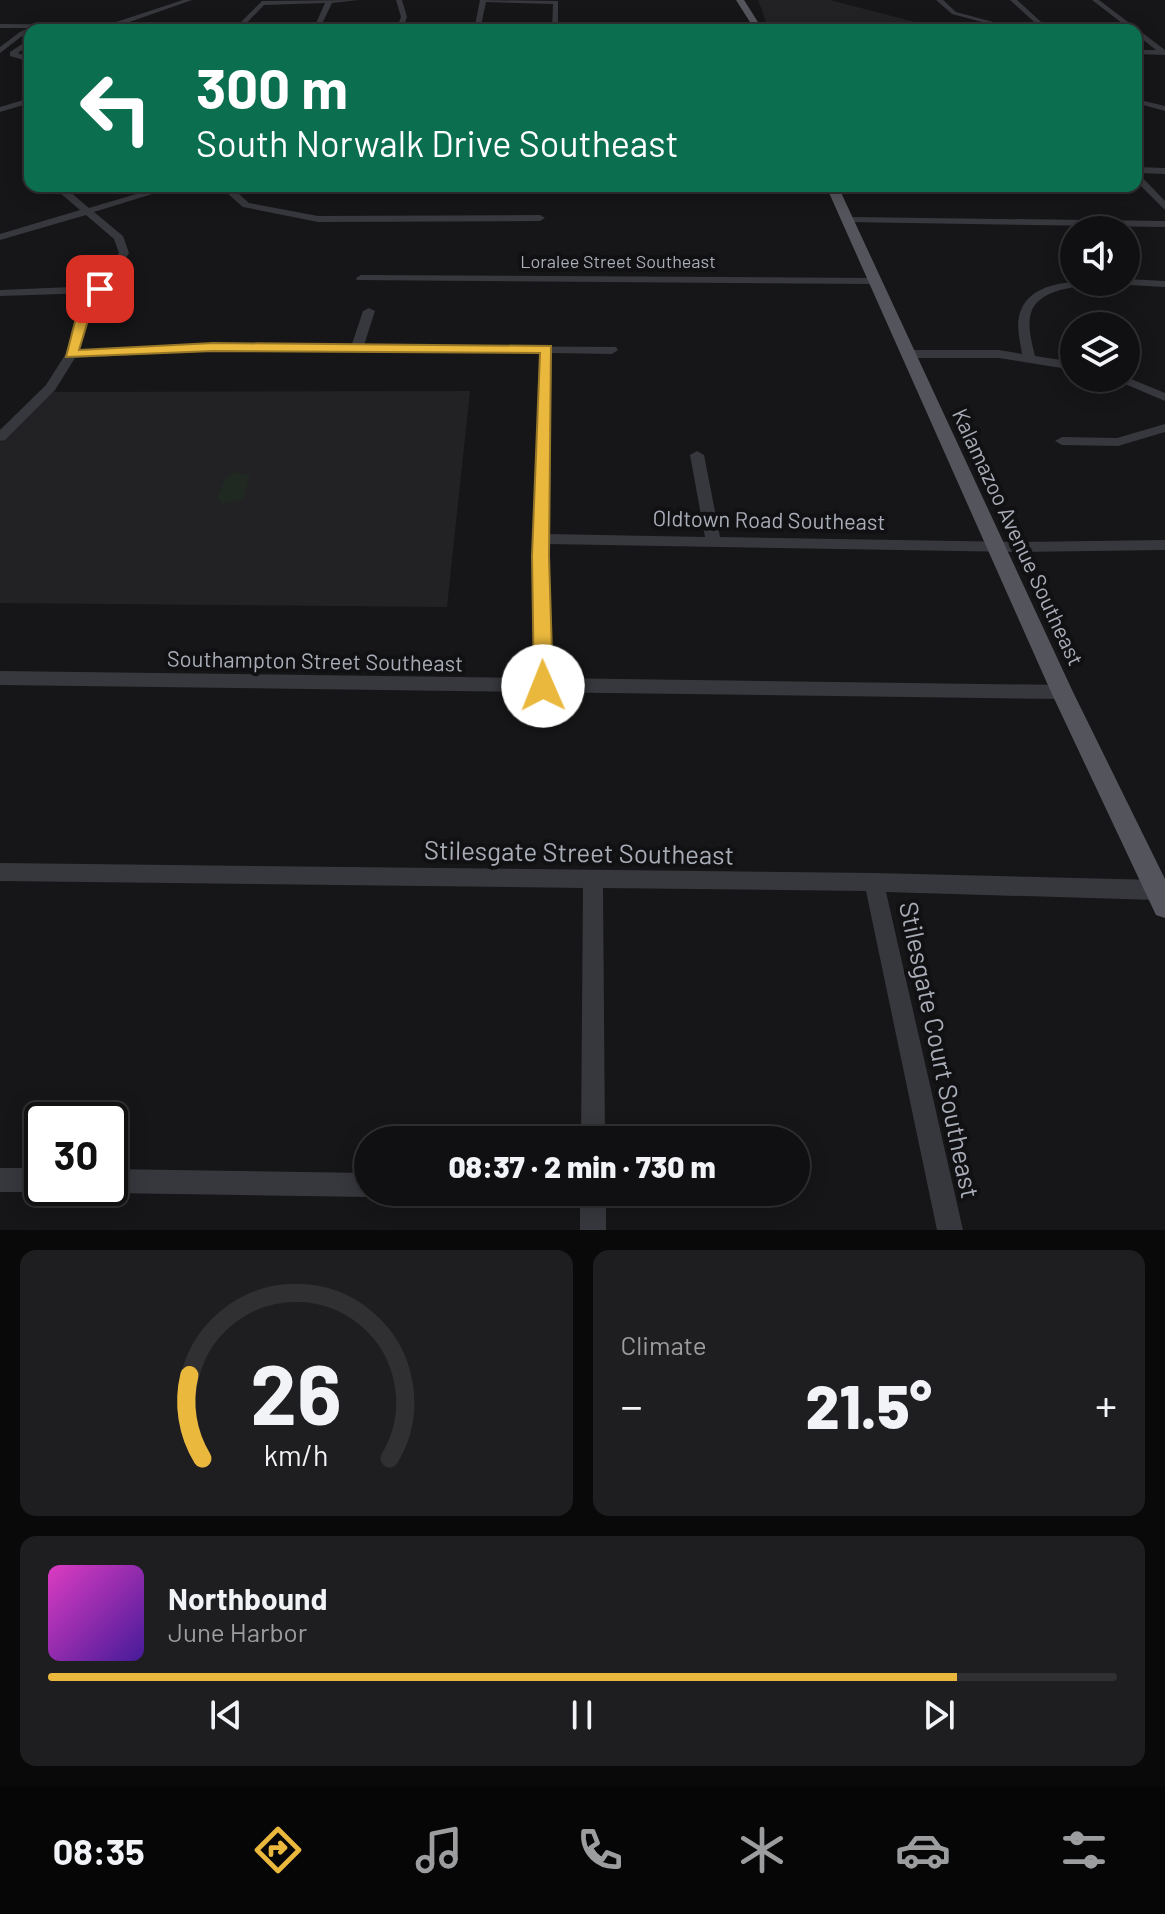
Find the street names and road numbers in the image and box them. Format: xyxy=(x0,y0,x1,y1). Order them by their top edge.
street label: Loralee Street Southeast xyxy=(520,250,716,272)
street label: Kalamazoo Avenue Southeast xyxy=(948,404,1090,669)
street label: Oldtown Road Southeast xyxy=(652,504,886,534)
street label: Southampton Street Southeast xyxy=(167,644,463,676)
street label: Stilesgate Street Southeast xyxy=(424,833,734,870)
street label: Stilesgate Court Southeast xyxy=(894,899,987,1201)

